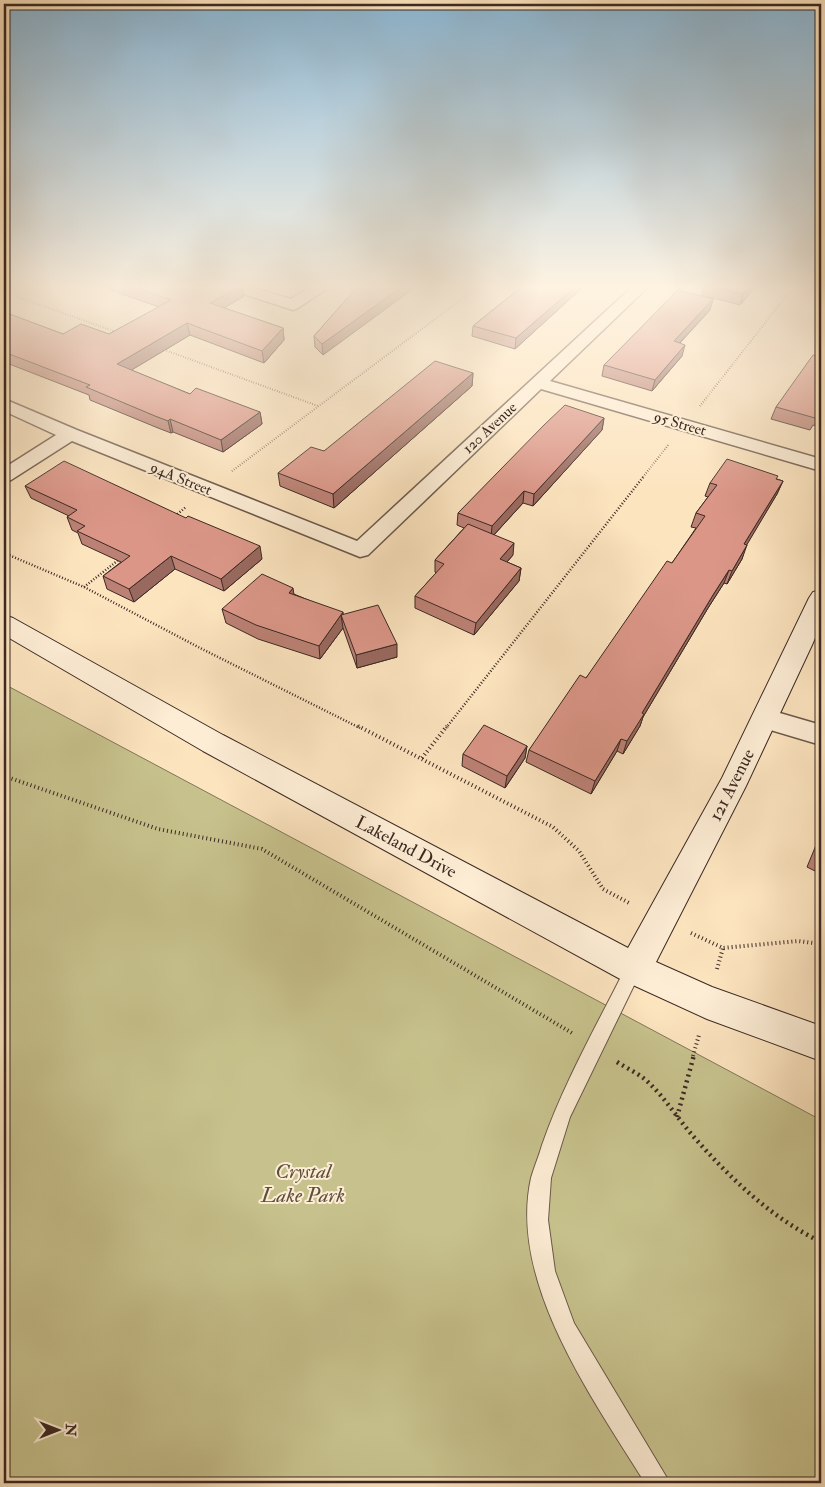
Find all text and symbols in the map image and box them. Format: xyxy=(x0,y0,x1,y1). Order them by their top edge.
street label: 120 Avenue xyxy=(459,398,521,458)
street label: 95 Street xyxy=(651,407,708,441)
street label: 94A Street xyxy=(147,458,215,500)
street label: 121 Avenue xyxy=(704,745,760,825)
street label: Lakeland Drive xyxy=(351,811,461,884)
park label: Crystal Lake Park xyxy=(260,1158,345,1209)
north arrow xyxy=(32,1404,82,1454)
text: N xyxy=(62,1423,79,1437)

